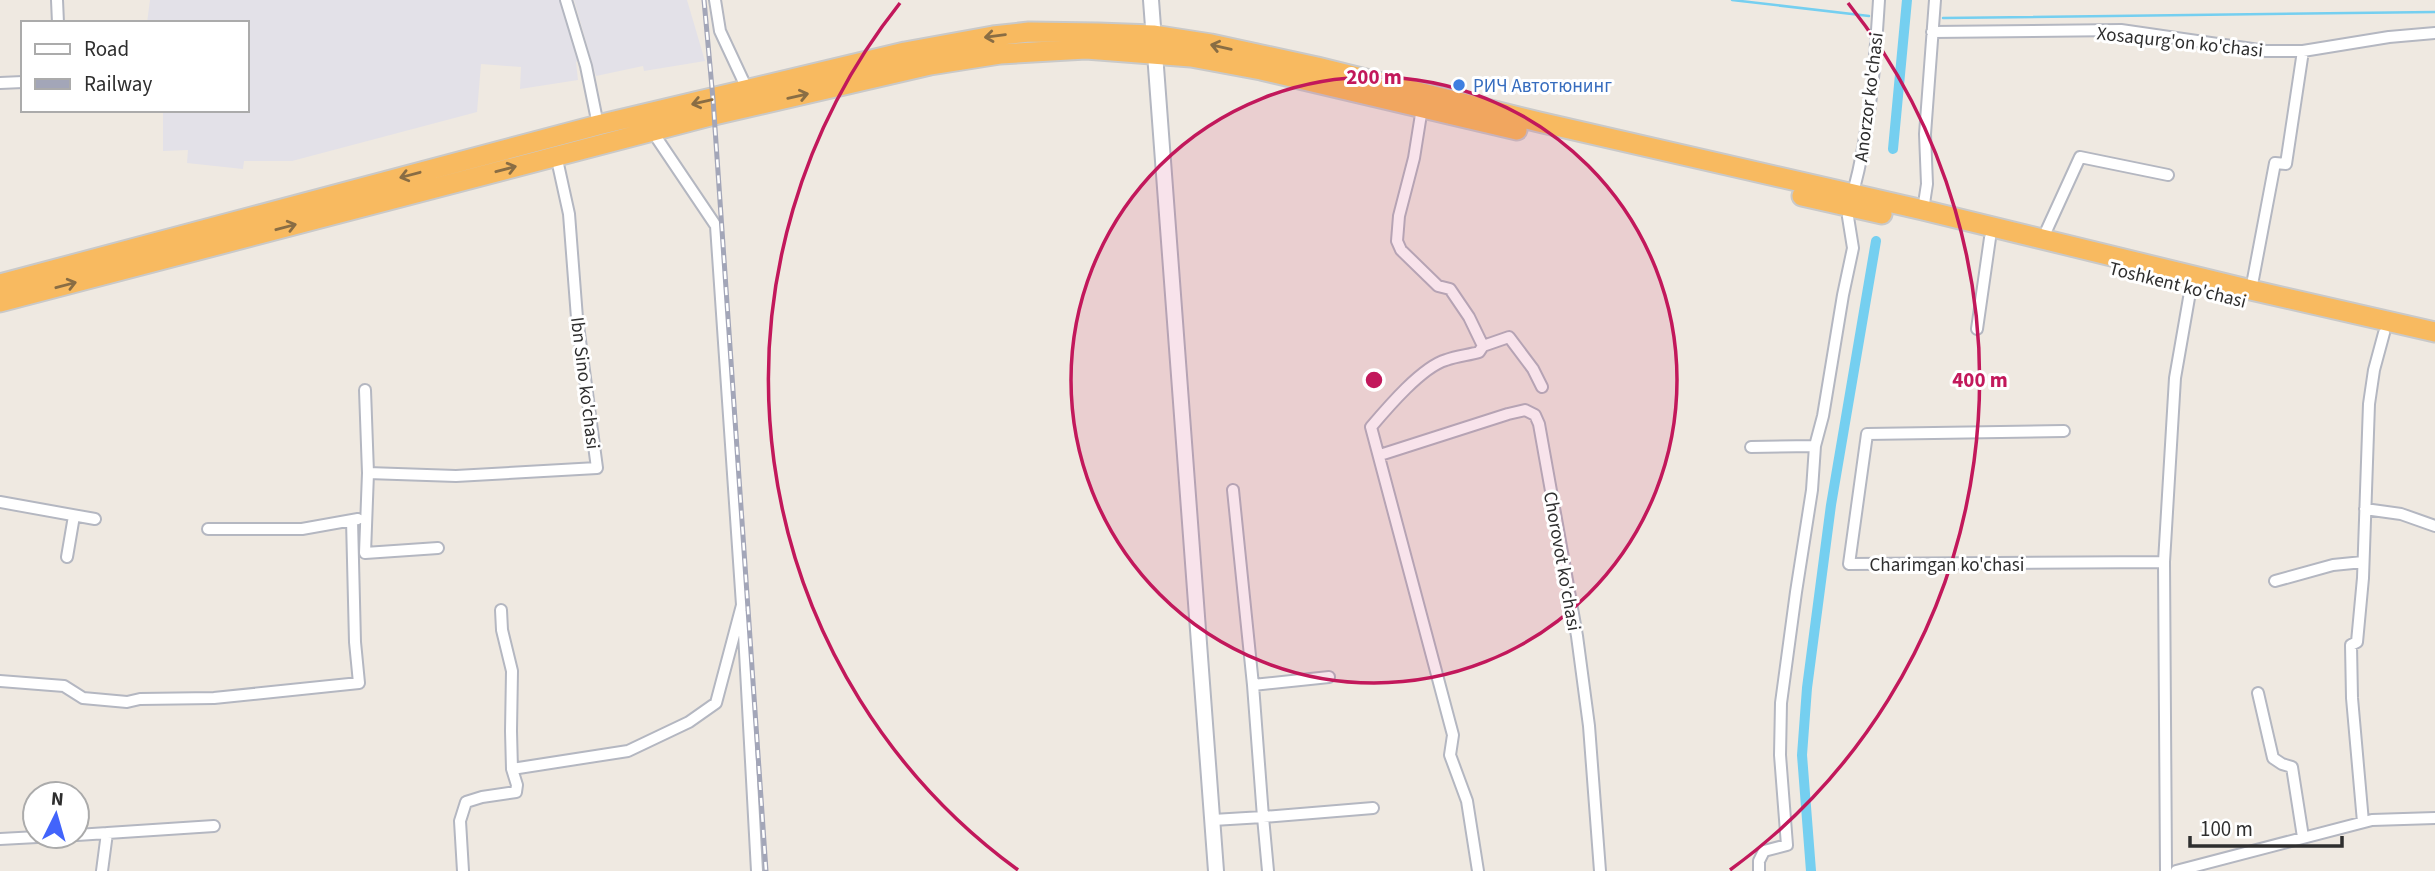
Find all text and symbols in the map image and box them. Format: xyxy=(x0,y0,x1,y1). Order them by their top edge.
street label: Xosaqurg'on ko'chasi xyxy=(2095,20,2264,65)
legend xyxy=(21,21,248,112)
one-way arrow xyxy=(984,29,1007,42)
street label: Anorzor ko'chasi xyxy=(1848,31,1891,163)
text: Road xyxy=(84,34,129,64)
one-way arrow xyxy=(1210,40,1233,53)
text: 200 m xyxy=(1346,62,1402,92)
text: Railway xyxy=(84,69,152,99)
place label: РИЧ Автотюнинг xyxy=(1473,73,1612,100)
marker: РИЧ Автотюнинг xyxy=(1451,77,1467,93)
one-way arrow xyxy=(786,89,809,103)
one-way arrow xyxy=(691,95,714,109)
one-way arrow xyxy=(495,161,517,174)
one-way arrow xyxy=(399,169,422,182)
one-way arrow xyxy=(274,220,297,233)
street label: Toshkent ko'chasi xyxy=(2106,255,2249,316)
one-way arrow xyxy=(54,278,77,291)
street label: Ibn Sino ko'chasi xyxy=(563,315,606,451)
text: 400 m xyxy=(1952,365,2008,395)
centre of rings xyxy=(1362,368,1386,392)
street label: Chorovot ko'chasi xyxy=(1536,489,1587,633)
street label: Charimgan ko'chasi xyxy=(1869,552,2025,579)
north arrow xyxy=(21,780,91,850)
text: N xyxy=(50,786,65,814)
scale bar xyxy=(2190,804,2342,848)
text: 100 m xyxy=(2200,814,2253,844)

